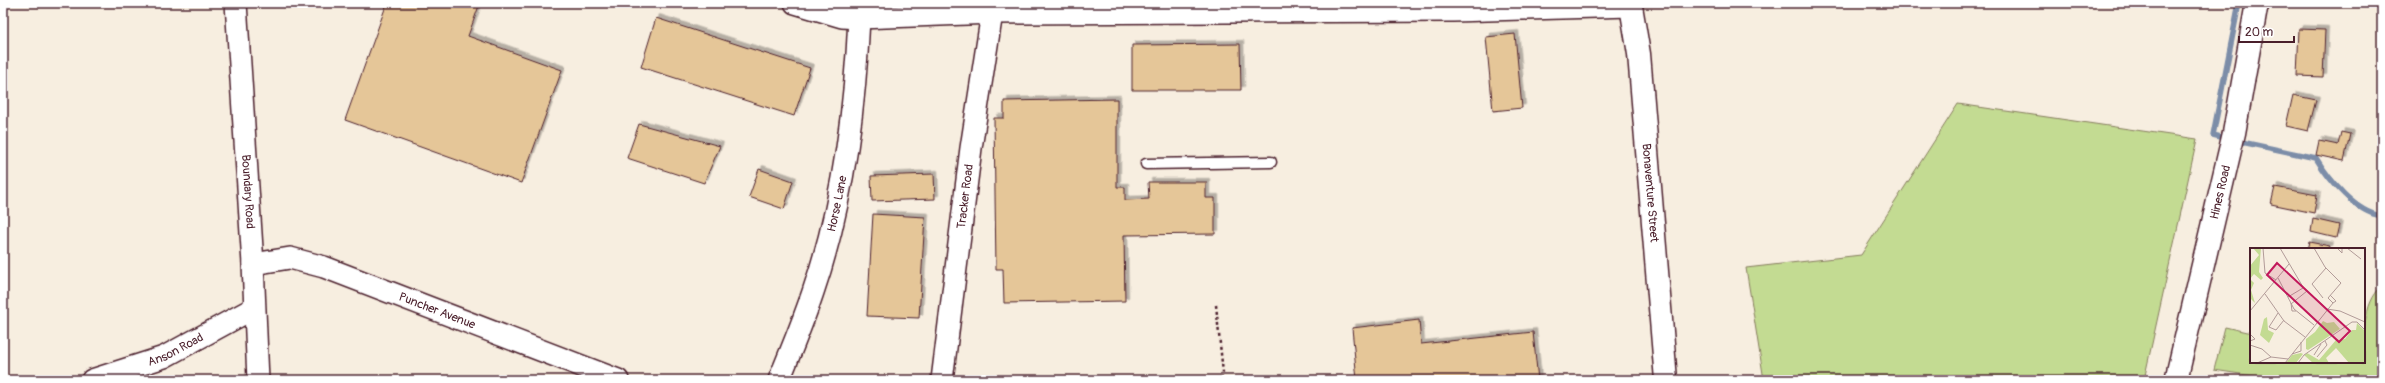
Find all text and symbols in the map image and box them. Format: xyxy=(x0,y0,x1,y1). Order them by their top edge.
scale bar xyxy=(2239,18,2294,44)
text: 20 m xyxy=(2245,25,2274,40)
street label: Bonaventure Street xyxy=(1639,143,1662,243)
street label: Boundary Road xyxy=(238,154,258,229)
street label: Tracker Road xyxy=(953,163,976,230)
street label: Hines Road xyxy=(2207,163,2234,221)
street label: Horse Lane xyxy=(824,174,850,233)
inset map xyxy=(2250,248,2365,363)
street label: Puncher Avenue xyxy=(397,289,478,332)
street label: Anson Road xyxy=(146,330,206,369)

